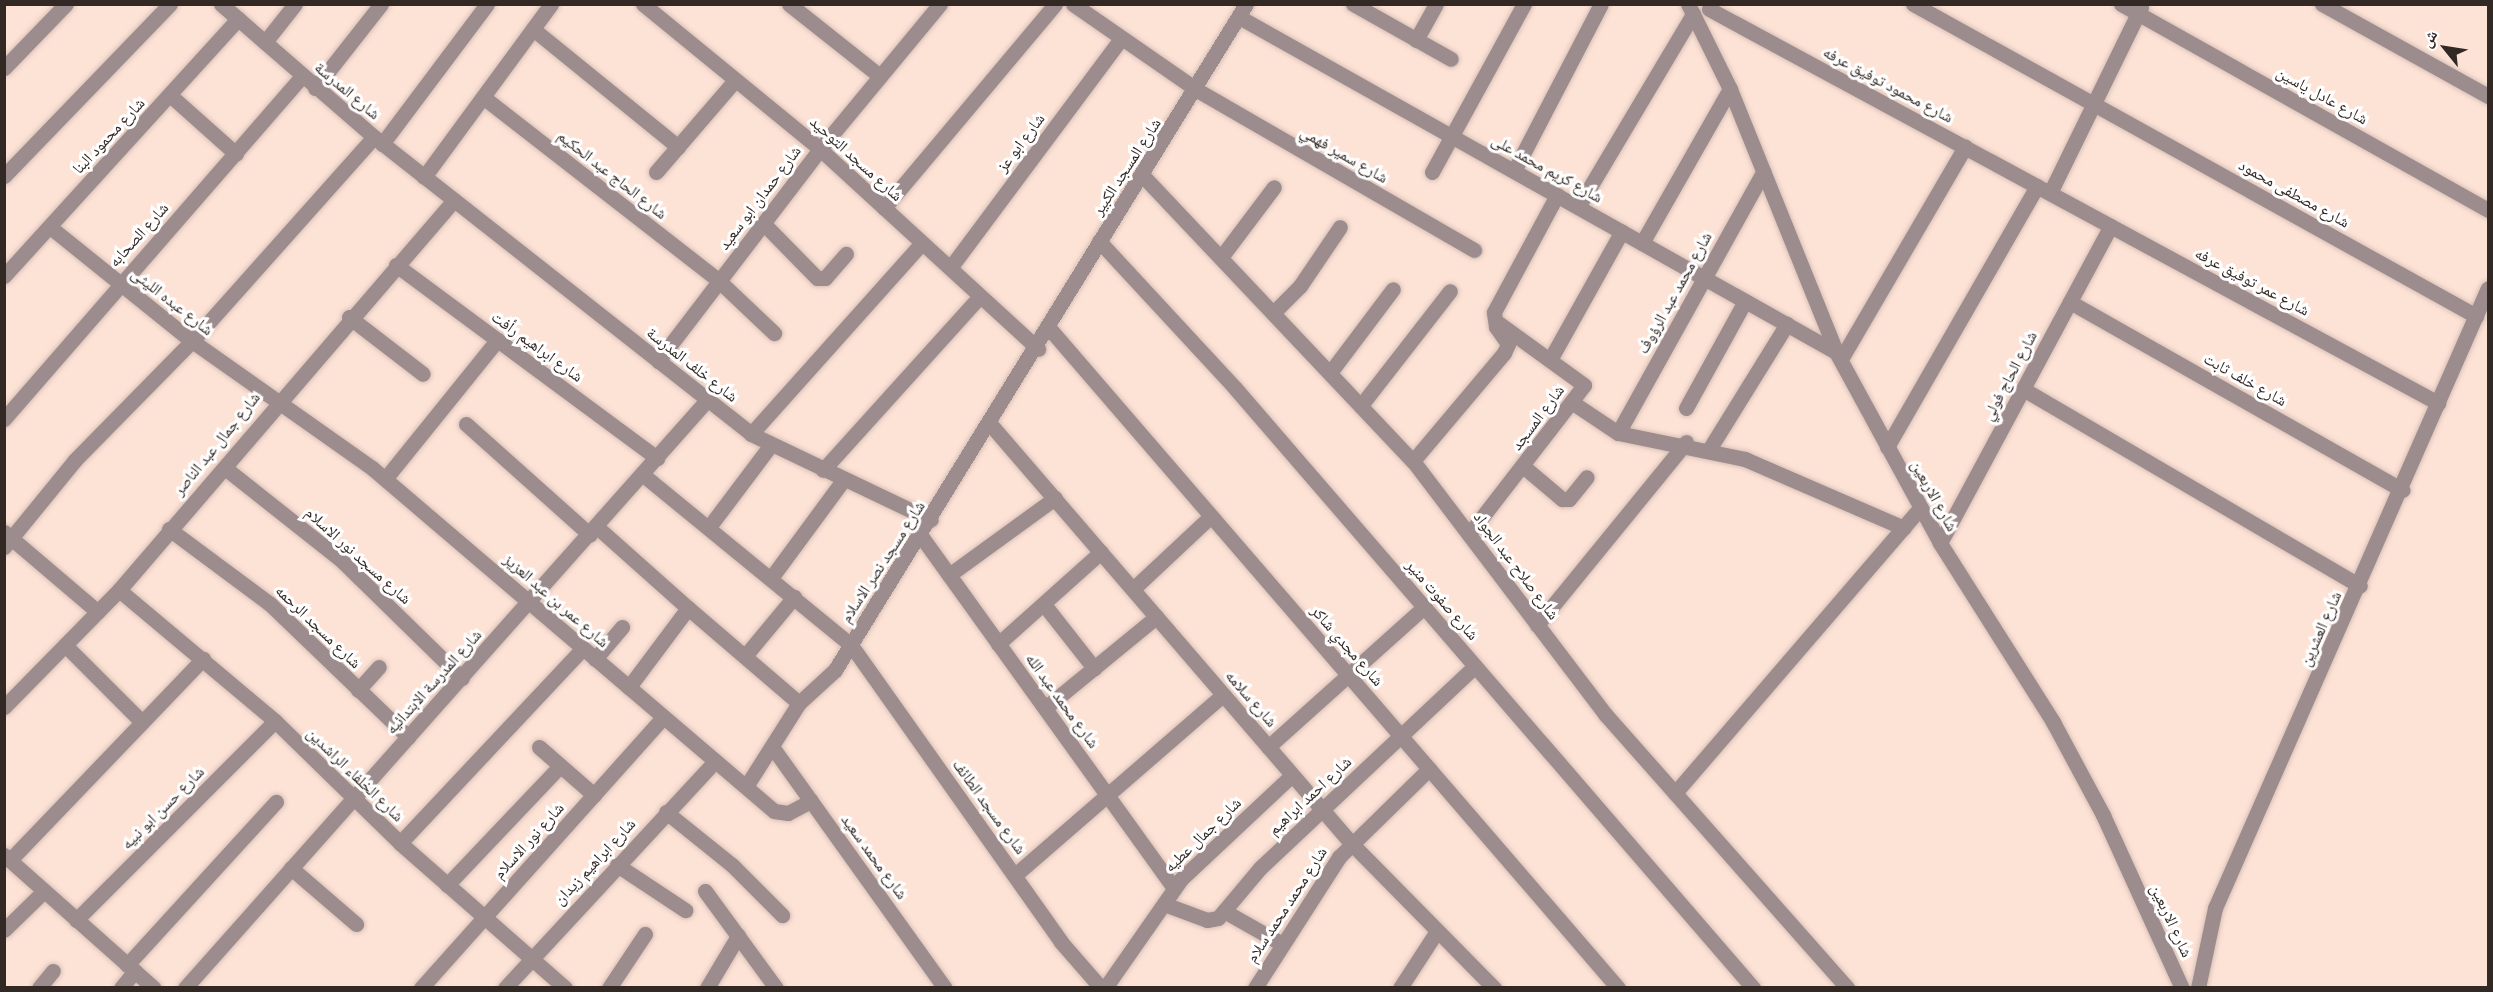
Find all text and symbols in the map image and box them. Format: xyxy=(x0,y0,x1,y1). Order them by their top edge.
north arrow xyxy=(2415,18,2475,78)
text: ش xyxy=(2417,27,2441,51)
street label: شارع محمود توفيق عرفه xyxy=(1820,43,1956,127)
street label: شارع المدرسة xyxy=(310,58,384,124)
street label: شارع عادل ياسين xyxy=(2273,63,2371,129)
street label: شارع محمود البنا xyxy=(69,94,149,178)
street label: شارع ابو عز xyxy=(993,110,1049,176)
street label: شارع مسجد التوحيد xyxy=(806,112,906,206)
street label: شارع المسجد الكبير xyxy=(1088,115,1166,219)
street label: شارع سمير فهمي xyxy=(1297,122,1391,188)
street label: شارع الحاج عبد الحكيم xyxy=(553,126,671,224)
street label: شارع كريم محمد على xyxy=(1488,131,1606,207)
street label: شارع حمدان ابو سعيد xyxy=(715,142,805,254)
street label: شارع مصطفى محمود xyxy=(2235,156,2353,232)
street label: شارع الصحابه xyxy=(105,199,173,271)
street label: شارع محمد عبد الرؤوف xyxy=(1634,229,1716,357)
street label: شارع عمر توفيق عرفه xyxy=(2191,244,2313,320)
street label: شارع عبده الليثى xyxy=(127,264,217,340)
street label: شارع ابراهيم رأفت xyxy=(487,307,587,387)
street label: شارع خلف المدرسة xyxy=(643,323,741,407)
street label: شارع الحاج فولي xyxy=(1978,328,2042,424)
street label: شارع خلف ثابت xyxy=(2200,349,2290,411)
street label: شارع المسجد xyxy=(1507,382,1569,454)
street label: شارع جمال عبد الناصر xyxy=(169,388,265,500)
street label: شارع الاربعين xyxy=(1907,457,1961,535)
street label: شارع مسجد نصر الاسلام xyxy=(836,497,930,627)
street label: شارع مسجد نور الاسلام xyxy=(301,503,415,609)
street label: شارع صلاح عبد الجواد xyxy=(1469,508,1563,624)
street label: شارع عمر بن عبد العزيز xyxy=(500,550,612,652)
street label: شارع صفوت منير xyxy=(1402,556,1482,644)
street label: شارع مسجد الرحمه xyxy=(271,581,365,673)
street label: شارع العشرين xyxy=(2296,589,2346,669)
street label: شارع مجدي شاكر xyxy=(1307,602,1387,690)
street label: شارع المدرسة الابتدائيه xyxy=(382,626,486,738)
street label: شارع محمد عبد الله xyxy=(1021,650,1103,752)
street label: شارع سلامه xyxy=(1221,667,1281,731)
street label: شارع الخلفاء الراشدين xyxy=(303,724,407,826)
street label: شارع احمد ابراهيم xyxy=(1264,753,1356,839)
street label: شارع مسجد الطائف xyxy=(948,756,1030,858)
street label: شارع حسن ابو نبيه xyxy=(117,762,209,854)
street label: شارع جمال عطيه xyxy=(1161,794,1245,876)
street label: شارع نور الاسلام xyxy=(490,799,568,883)
street label: شارع محمد سعيد xyxy=(837,811,911,903)
street label: شارع ابراهيم زيدان xyxy=(550,815,640,909)
street label: شارع محمد محمد سلام xyxy=(1242,844,1332,966)
street label: شارع الاربعين xyxy=(2146,881,2196,961)

